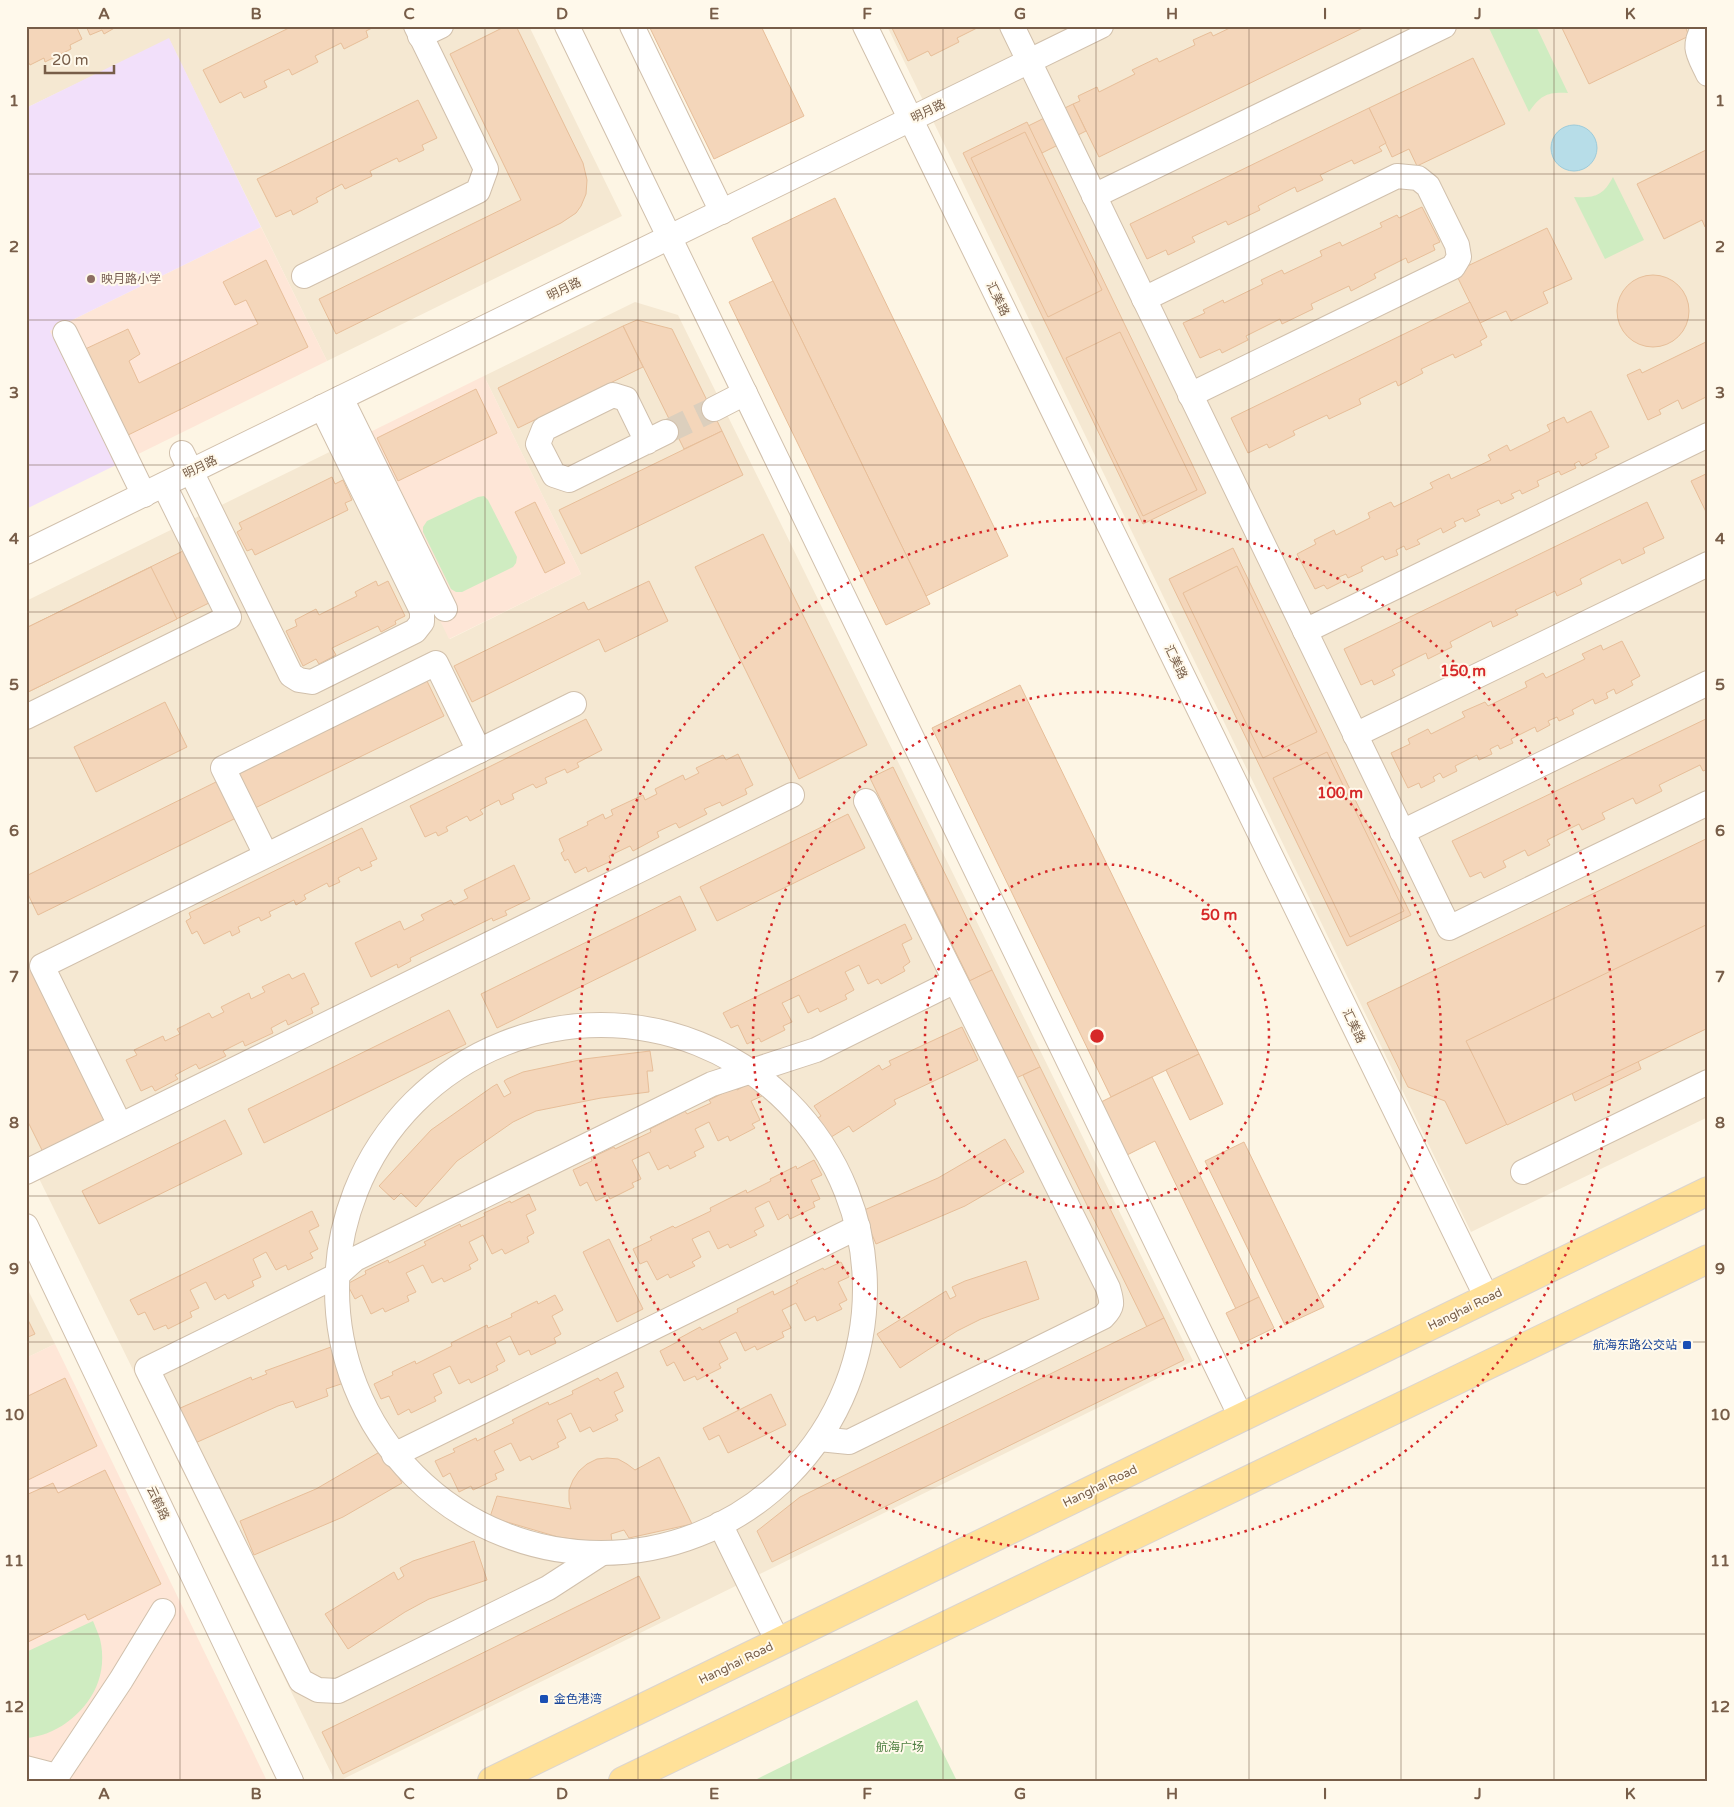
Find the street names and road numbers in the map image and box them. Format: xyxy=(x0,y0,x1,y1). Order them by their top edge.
street label: 明月路 xyxy=(909,97,947,125)
street label: 明月路 xyxy=(545,275,583,303)
street label: 汇美路 xyxy=(984,280,1012,318)
street label: 明月路 xyxy=(181,453,219,481)
street label: 汇美路 xyxy=(1162,643,1190,681)
street label: 汇美路 xyxy=(1340,1007,1368,1045)
street label: Hanghai Road xyxy=(1426,1285,1504,1333)
street label: Hanghai Road xyxy=(1061,1462,1139,1510)
street label: 云鹤路 xyxy=(144,1484,172,1522)
street label: Hanghai Road xyxy=(697,1639,775,1687)

